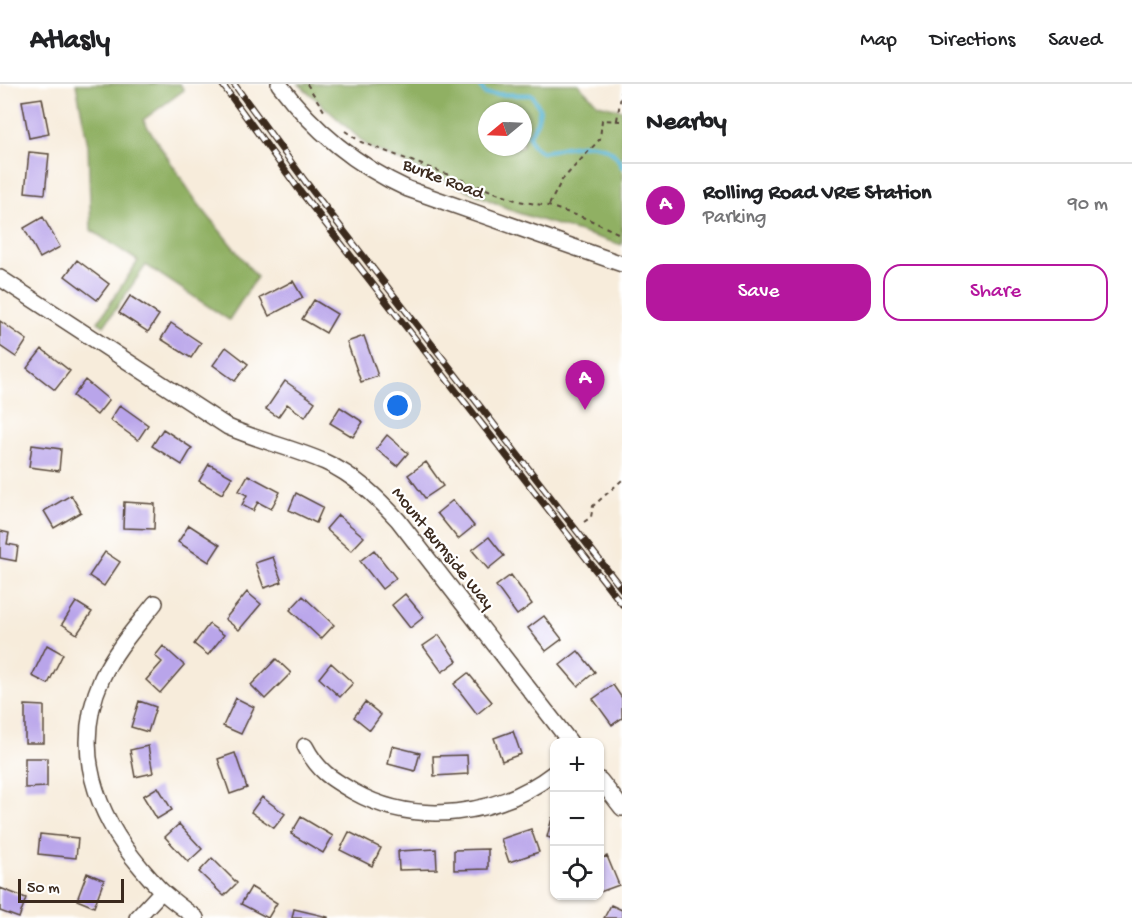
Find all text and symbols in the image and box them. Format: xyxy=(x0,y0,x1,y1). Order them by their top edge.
text: Atlasly xyxy=(30,25,110,58)
text: Map xyxy=(860,29,897,54)
text: Directions xyxy=(930,29,1015,54)
text: Saved xyxy=(1048,29,1102,54)
north arrow xyxy=(478,102,532,156)
text: Nearby xyxy=(646,108,727,139)
street label: Burke Road xyxy=(399,155,488,206)
text: Rolling Road VRE Station xyxy=(703,181,932,207)
text: A xyxy=(660,194,671,217)
text: 90 m xyxy=(1068,194,1108,217)
text: Parking xyxy=(703,207,766,230)
button: Save xyxy=(646,264,871,321)
button: Share xyxy=(883,264,1108,321)
pin: A xyxy=(566,360,604,410)
your location xyxy=(383,391,412,420)
street label: Mount Burnside Way xyxy=(386,483,498,615)
map controls xyxy=(550,738,604,900)
button: + xyxy=(550,738,604,792)
button: − xyxy=(550,792,604,846)
button: locate xyxy=(550,846,604,900)
scale bar xyxy=(18,876,124,904)
text: 50 m xyxy=(27,880,60,899)

